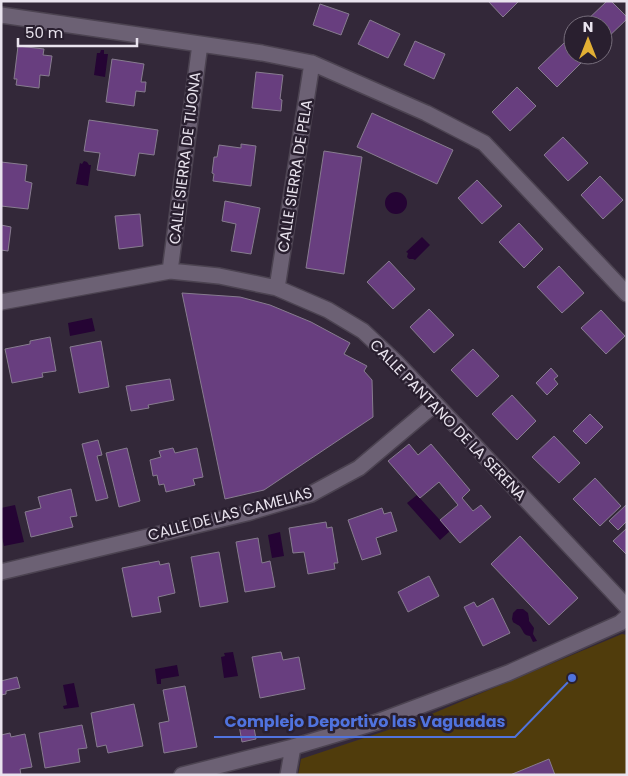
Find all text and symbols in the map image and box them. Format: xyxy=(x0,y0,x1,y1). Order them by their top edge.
scale bar xyxy=(18,15,136,47)
north arrow xyxy=(563,15,613,65)
text: N xyxy=(583,17,593,37)
text: 50 m xyxy=(25,22,63,43)
street label: CALLE SIERRA DE TIJONA xyxy=(164,71,205,245)
street label: CALLE SIERRA DE PELA xyxy=(272,98,317,254)
street label: CALLE PANTANO DE LA SERENA xyxy=(365,334,531,505)
street label: CALLE DE LAS CAMELIAS xyxy=(145,481,314,546)
callout: Complejo Deportivo las Vaguadas xyxy=(214,706,515,737)
text: Complejo Deportivo las Vaguadas xyxy=(225,710,506,733)

